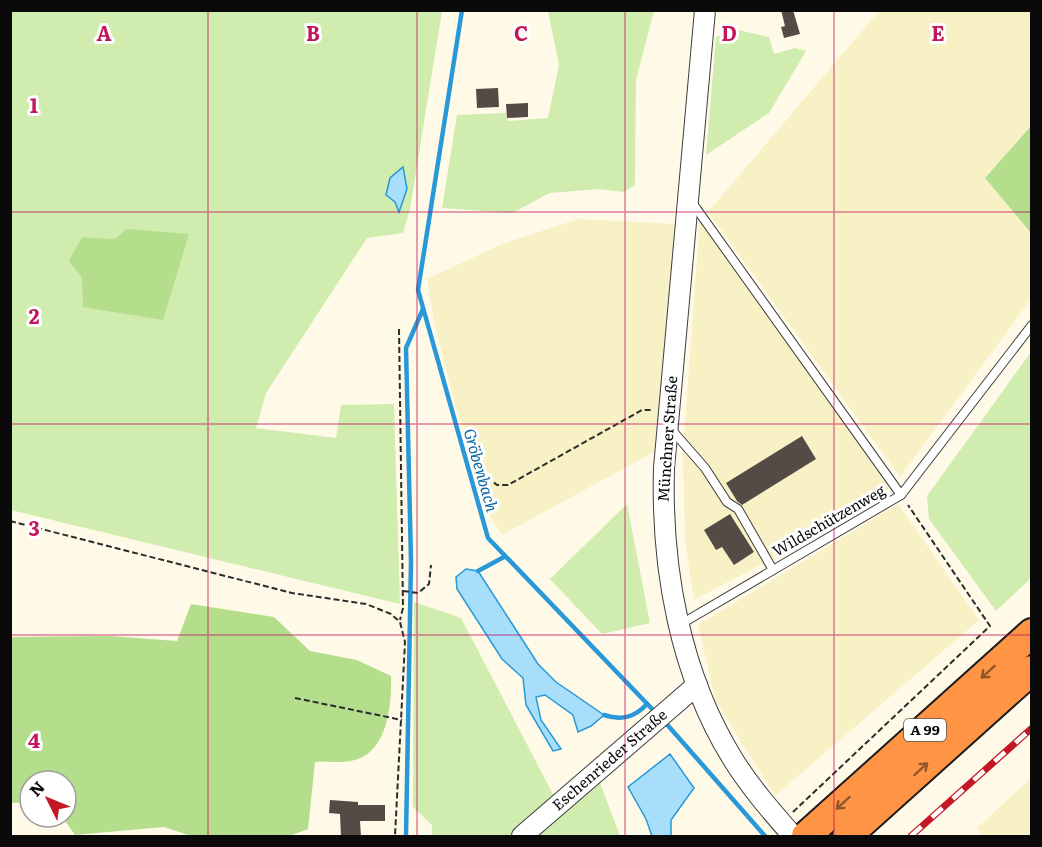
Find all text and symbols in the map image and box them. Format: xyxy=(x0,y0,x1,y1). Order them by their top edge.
text: A xyxy=(96,17,112,47)
text: B xyxy=(306,17,320,47)
text: C xyxy=(514,17,528,47)
text: D xyxy=(721,17,737,47)
text: E xyxy=(931,17,945,47)
text: 1 xyxy=(30,89,38,119)
text: 2 xyxy=(29,300,40,330)
street label: Münchner Straße xyxy=(651,375,682,503)
water label: Gröbenbach xyxy=(459,425,505,515)
street label: Wildschützenweg xyxy=(767,478,890,561)
text: 3 xyxy=(28,512,40,542)
one-way arrow xyxy=(981,665,996,679)
street label: Eschenrieder Straße xyxy=(546,703,672,815)
road number: A 99 xyxy=(904,719,946,741)
text: 4 xyxy=(28,724,40,754)
one-way arrow xyxy=(913,762,928,776)
north arrow xyxy=(18,769,78,829)
text: N xyxy=(23,775,50,801)
one-way arrow xyxy=(836,796,851,810)

